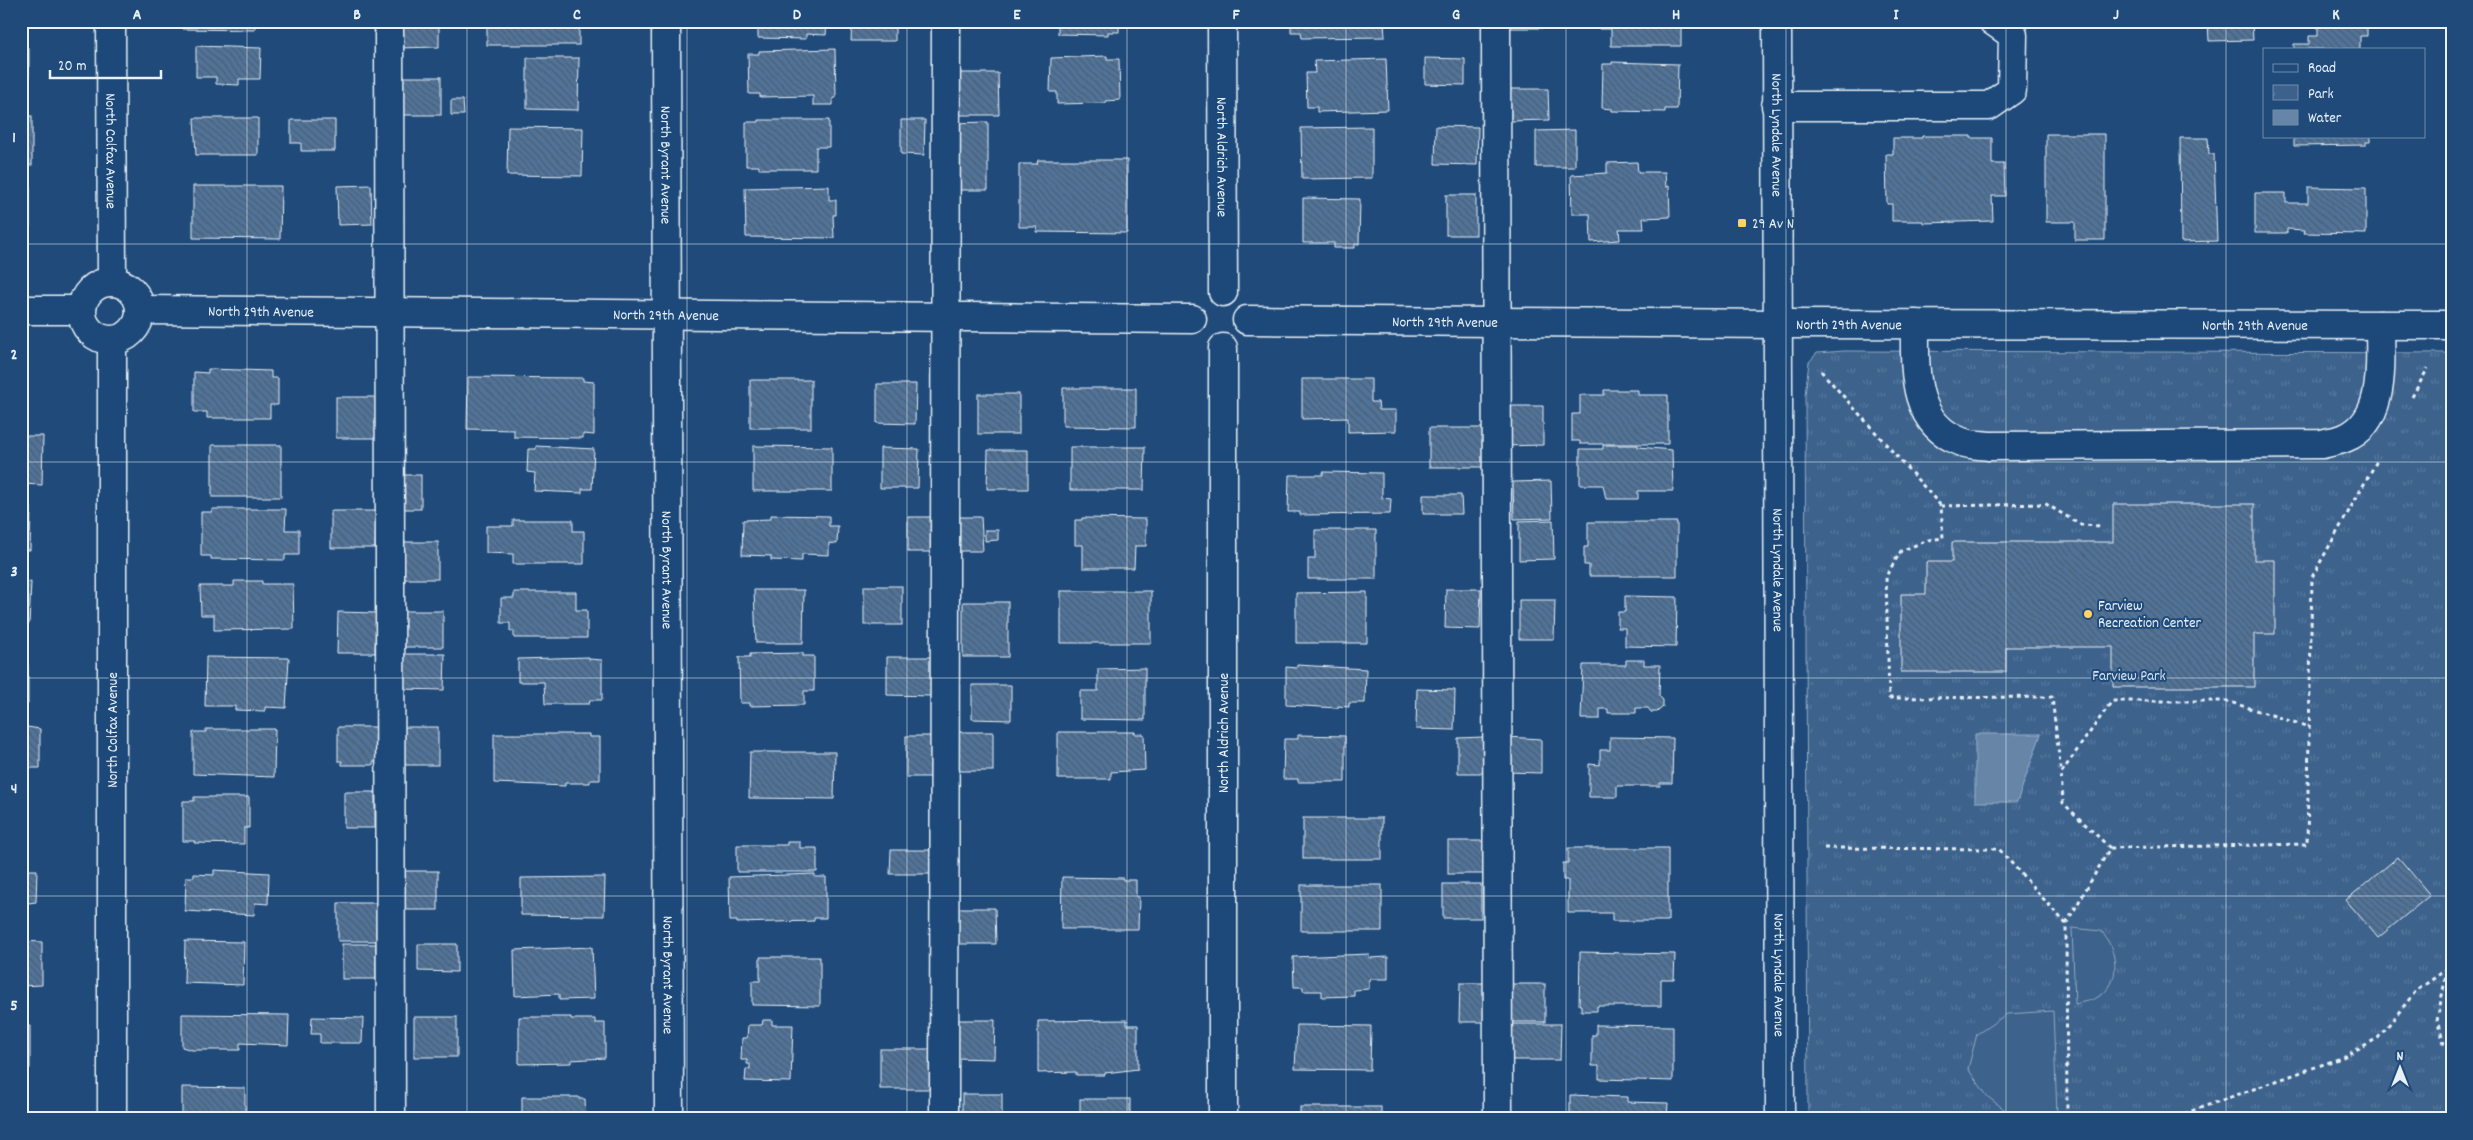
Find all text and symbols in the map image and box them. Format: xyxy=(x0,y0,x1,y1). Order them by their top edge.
text: A xyxy=(133,4,142,27)
text: B xyxy=(353,4,361,27)
text: C xyxy=(573,4,581,27)
text: D xyxy=(793,4,802,27)
text: E xyxy=(1013,4,1021,27)
text: F xyxy=(1232,4,1240,27)
text: G xyxy=(1452,4,1460,27)
text: H xyxy=(1672,4,1680,27)
text: I xyxy=(1894,4,1900,27)
text: J xyxy=(2113,4,2119,27)
text: K xyxy=(2332,4,2340,27)
scale bar xyxy=(50,48,161,80)
legend xyxy=(2263,48,2426,138)
text: 20 m xyxy=(58,56,86,78)
text: Road xyxy=(2308,58,2336,80)
street label: North Lyndale Avenue xyxy=(1764,73,1786,197)
text: Park xyxy=(2308,84,2334,106)
street label: North Colfax Avenue xyxy=(98,93,121,209)
street label: North Aldrich Avenue xyxy=(1209,97,1232,218)
street label: North Byrant Avenue xyxy=(653,106,676,225)
text: Water xyxy=(2308,108,2342,130)
text: 1 xyxy=(12,127,16,150)
place label: 29 Av N xyxy=(1752,214,1794,236)
marker: 29 Av N xyxy=(1736,217,1748,229)
street label: North 29th Avenue xyxy=(208,302,314,324)
street label: North 29th Avenue xyxy=(613,305,719,328)
street label: North 29th Avenue xyxy=(1392,312,1498,335)
street label: North 29th Avenue xyxy=(1796,315,1902,337)
street label: North 29th Avenue xyxy=(2202,316,2308,338)
text: 2 xyxy=(11,344,18,367)
street label: North Lyndale Avenue xyxy=(1765,508,1788,632)
street label: North Byrant Avenue xyxy=(654,511,677,630)
text: 3 xyxy=(10,561,18,584)
place label: Farview Recreation Center xyxy=(2098,596,2202,635)
marker: Farview Recreation Center xyxy=(2082,608,2094,620)
park label: Farview Park xyxy=(2092,666,2166,688)
street label: North Colfax Avenue xyxy=(103,672,125,788)
street label: North Aldrich Avenue xyxy=(1214,673,1236,793)
text: 4 xyxy=(11,778,17,801)
street label: North Lyndale Avenue xyxy=(1766,913,1789,1037)
street label: North Byrant Avenue xyxy=(655,916,678,1035)
text: 5 xyxy=(10,995,18,1018)
north arrow xyxy=(2376,1042,2426,1092)
text: N xyxy=(2397,1047,2404,1067)

